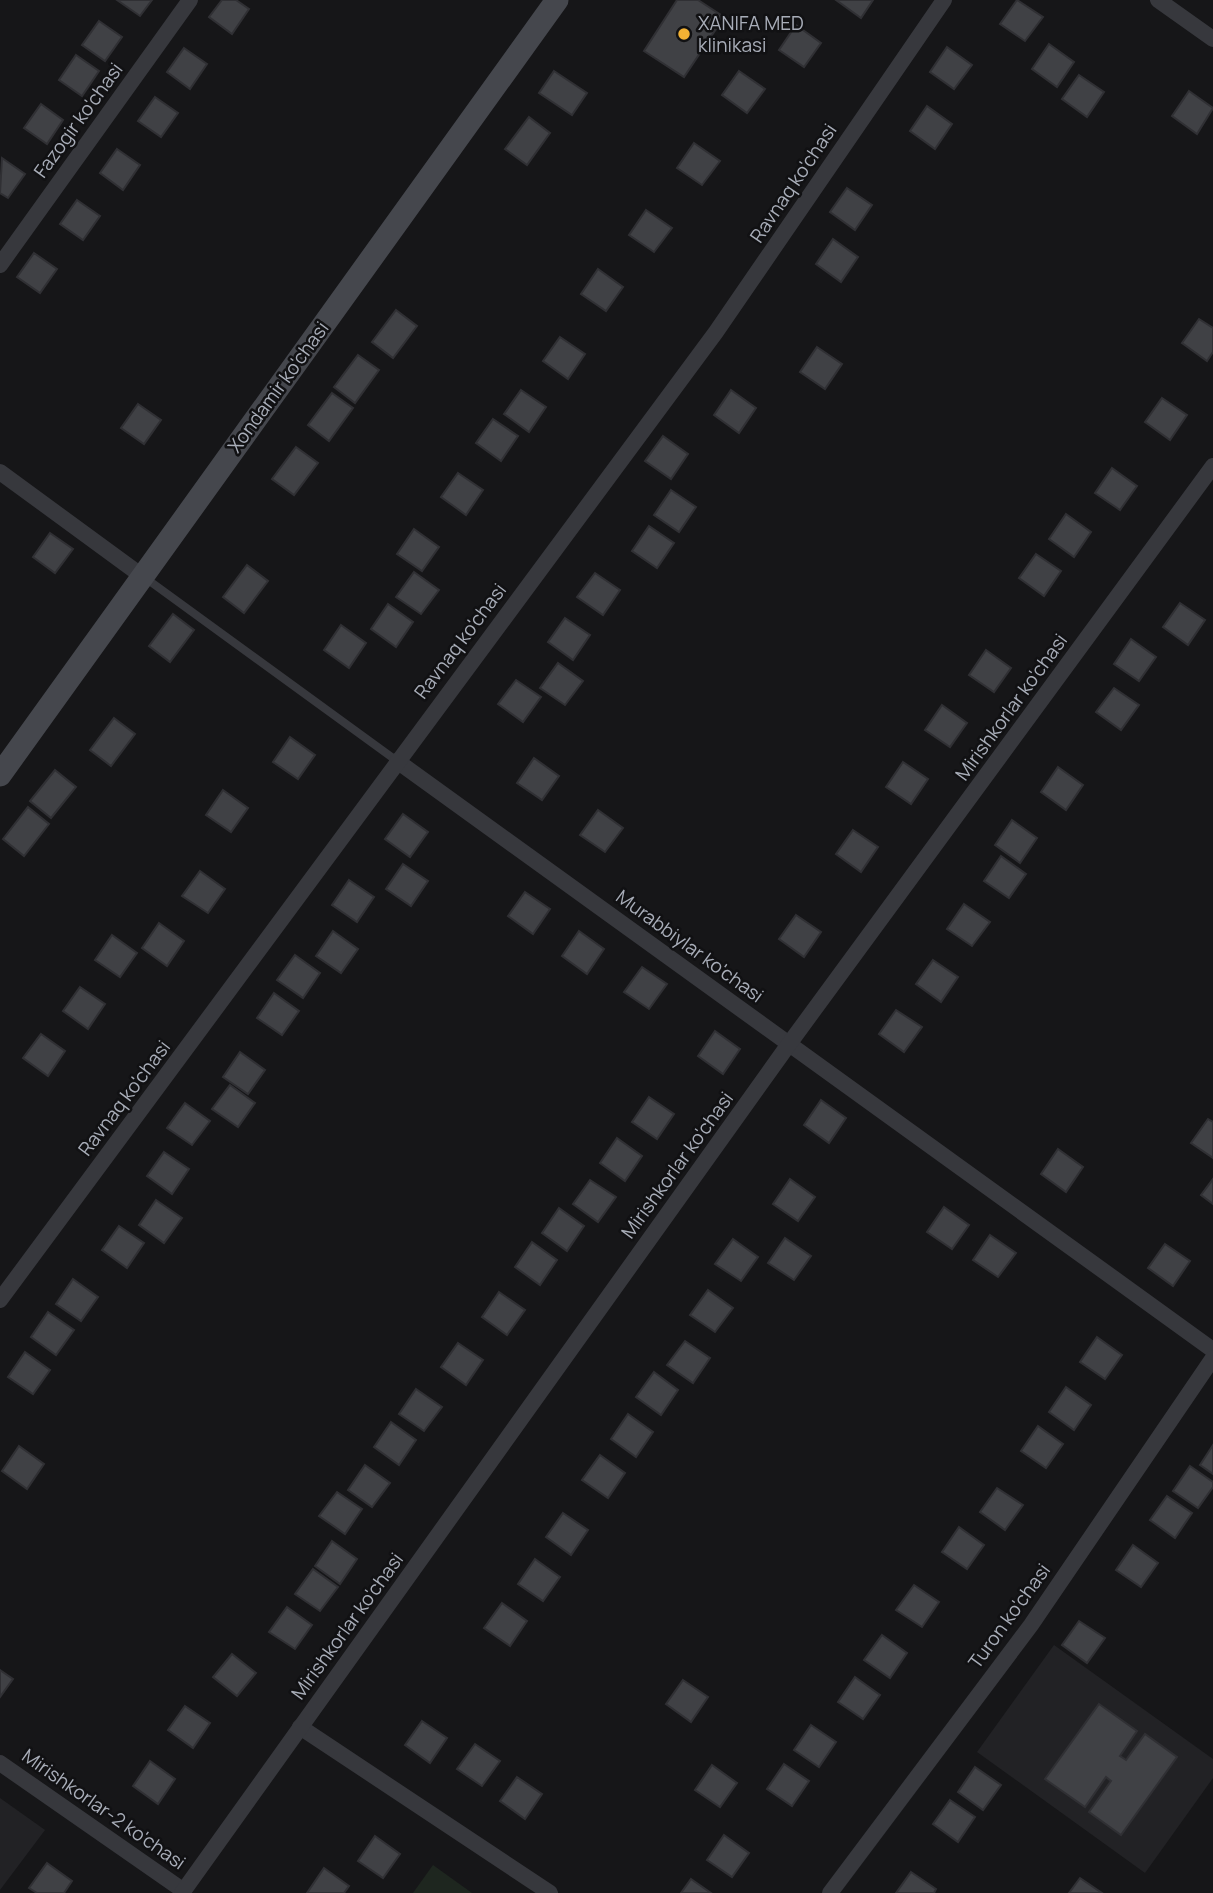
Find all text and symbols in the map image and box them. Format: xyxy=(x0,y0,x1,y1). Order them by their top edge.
place label: XANIFA MED klinikasi xyxy=(698,10,804,58)
marker: XANIFA MED klinikasi xyxy=(676,26,692,42)
street label: Fazogir ko'chasi xyxy=(28,57,128,183)
street label: Ravnaq ko'chasi xyxy=(744,118,842,248)
street label: Xondamir ko'chasi xyxy=(222,316,334,458)
street label: Ravnaq ko'chasi xyxy=(408,578,512,704)
street label: Mirishkorlar ko'chasi xyxy=(949,628,1073,786)
street label: Murabbiylar ko'chasi xyxy=(611,884,769,1008)
street label: Ravnaq ko'chasi xyxy=(72,1035,176,1161)
street label: Mirishkorlar ko'chasi xyxy=(615,1086,739,1244)
street label: Mirishkorlar ko'chasi xyxy=(285,1547,409,1705)
street label: Turon ko'chasi xyxy=(962,1558,1056,1674)
street label: Mirishkorlar-2 ko'chasi xyxy=(17,1743,191,1875)

